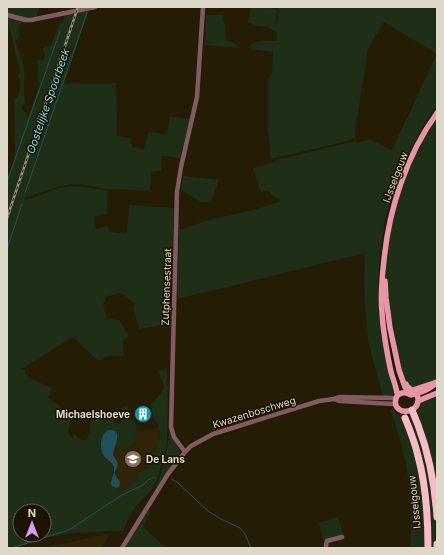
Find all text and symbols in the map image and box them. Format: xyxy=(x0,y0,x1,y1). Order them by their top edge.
water label: Oostelijke Spoorbeek xyxy=(23,46,73,156)
street label: IJsselgouw xyxy=(380,150,410,204)
street label: Zutphensestraat xyxy=(159,248,173,326)
street label: Kwazenboschweg xyxy=(211,394,297,430)
building icon: Michaelshoeve xyxy=(133,404,153,424)
place label: Michaelshoeve xyxy=(56,408,130,420)
school or university icon: De Lans xyxy=(123,449,143,469)
place label: De Lans xyxy=(146,453,185,465)
street label: IJsselgouw xyxy=(405,475,423,529)
north arrow xyxy=(12,503,52,543)
text: N xyxy=(28,506,36,520)

